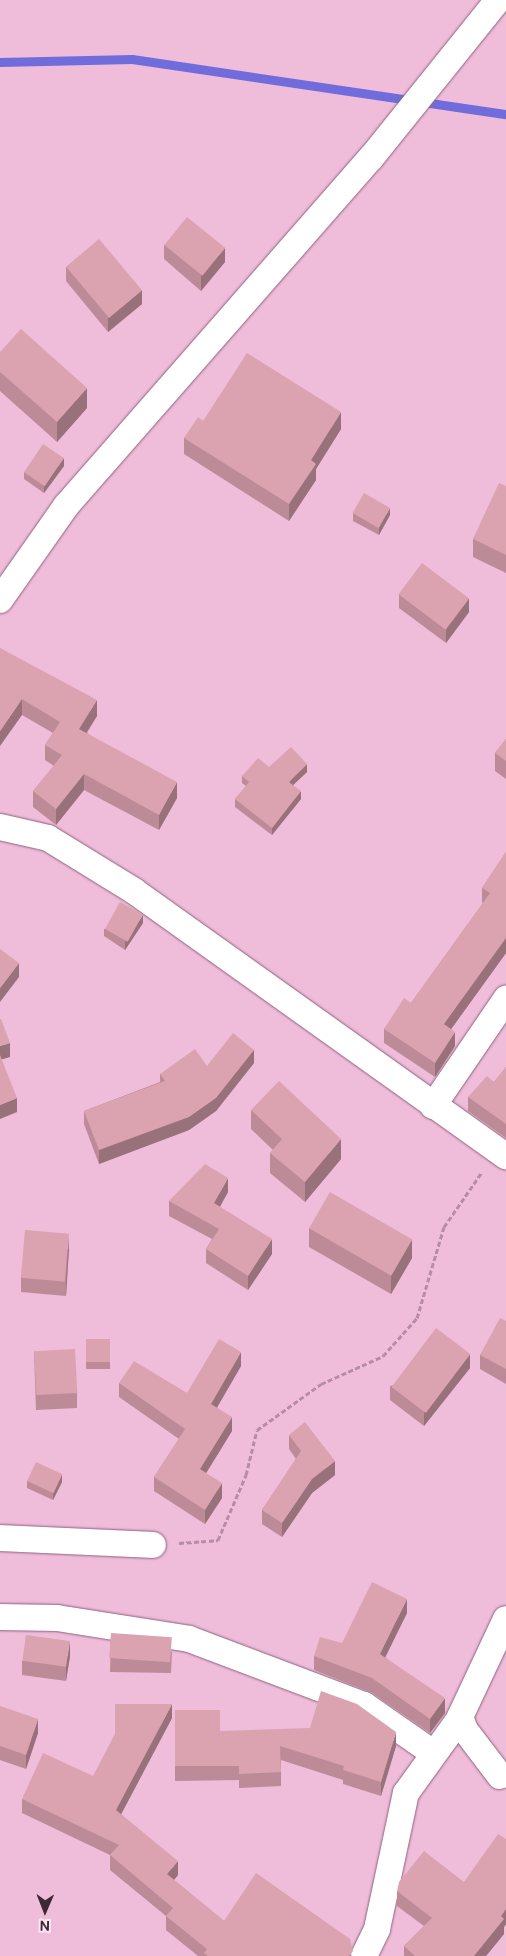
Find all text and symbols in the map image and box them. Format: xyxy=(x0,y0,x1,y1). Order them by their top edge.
north arrow xyxy=(20,1886,70,1936)
text: N xyxy=(39,1917,50,1935)

